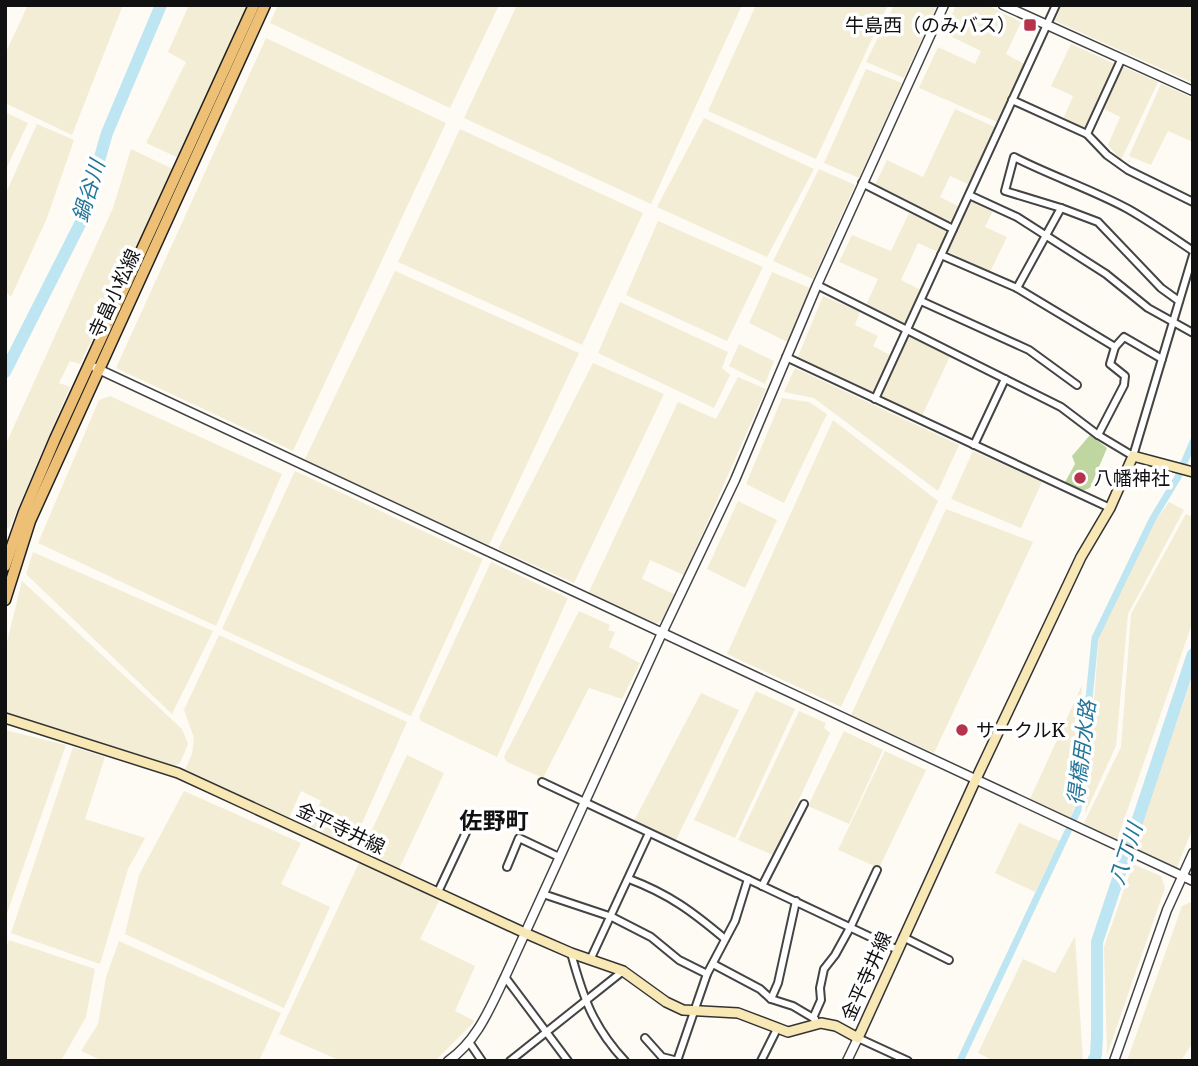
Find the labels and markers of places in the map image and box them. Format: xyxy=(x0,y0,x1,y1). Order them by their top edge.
place label: 牛島西（のみバス） xyxy=(845,13,1016,37)
marker: 牛島西（のみバス） xyxy=(1022,17,1038,33)
place label: 八幡神社 xyxy=(1094,466,1170,490)
marker: 八幡神社 xyxy=(1072,470,1088,486)
place label: サークルK xyxy=(976,718,1065,742)
marker: サークルK xyxy=(954,722,970,738)

